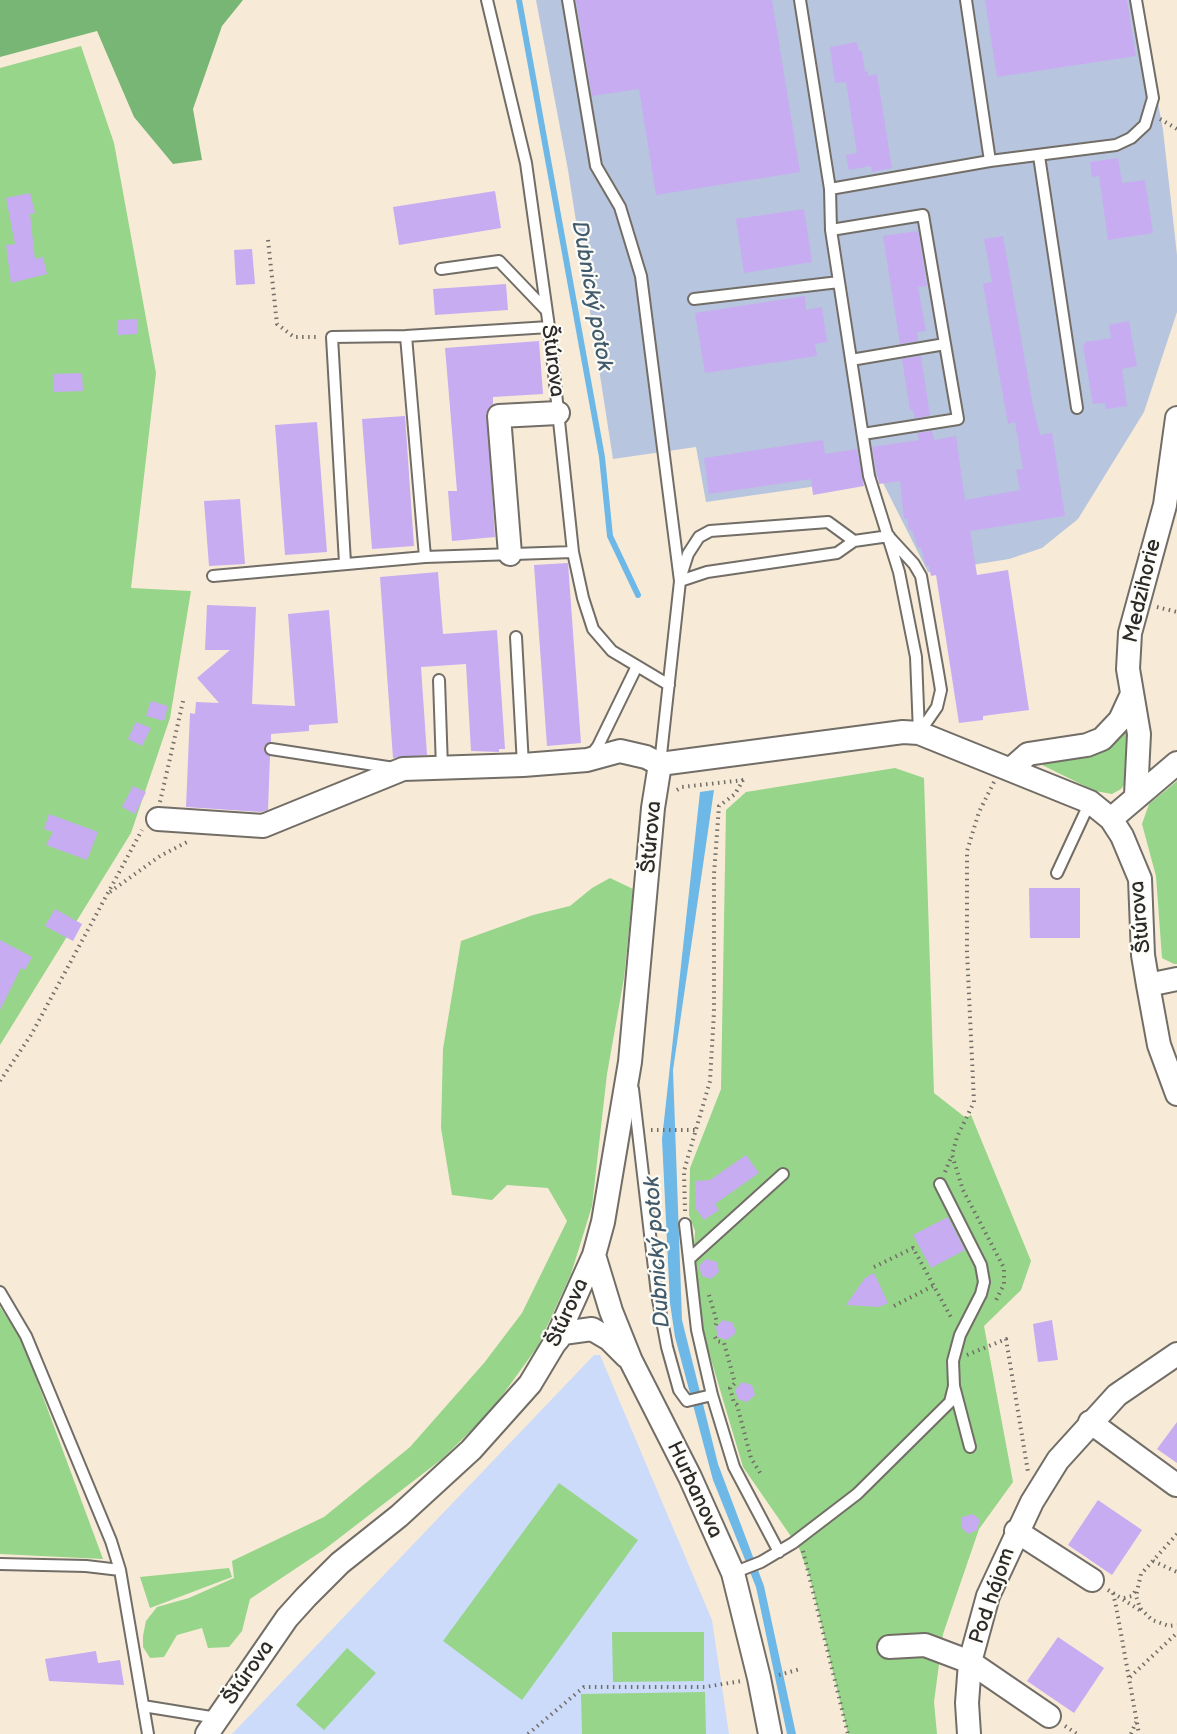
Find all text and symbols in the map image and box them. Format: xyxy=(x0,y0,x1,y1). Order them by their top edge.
water label: Dubnický potok xyxy=(565,219,617,373)
street label: Štúrova xyxy=(535,323,569,399)
street label: Medzihorie xyxy=(1119,536,1167,646)
street label: Štúrova xyxy=(636,800,668,874)
street label: Štúrova xyxy=(1125,880,1157,954)
water label: Dubnický potok xyxy=(640,1175,676,1329)
street label: Štúrova xyxy=(541,1275,595,1351)
street label: Hurbanova xyxy=(661,1438,727,1542)
street label: Pod hájom xyxy=(965,1545,1021,1647)
street label: Štúrova xyxy=(218,1636,280,1710)

